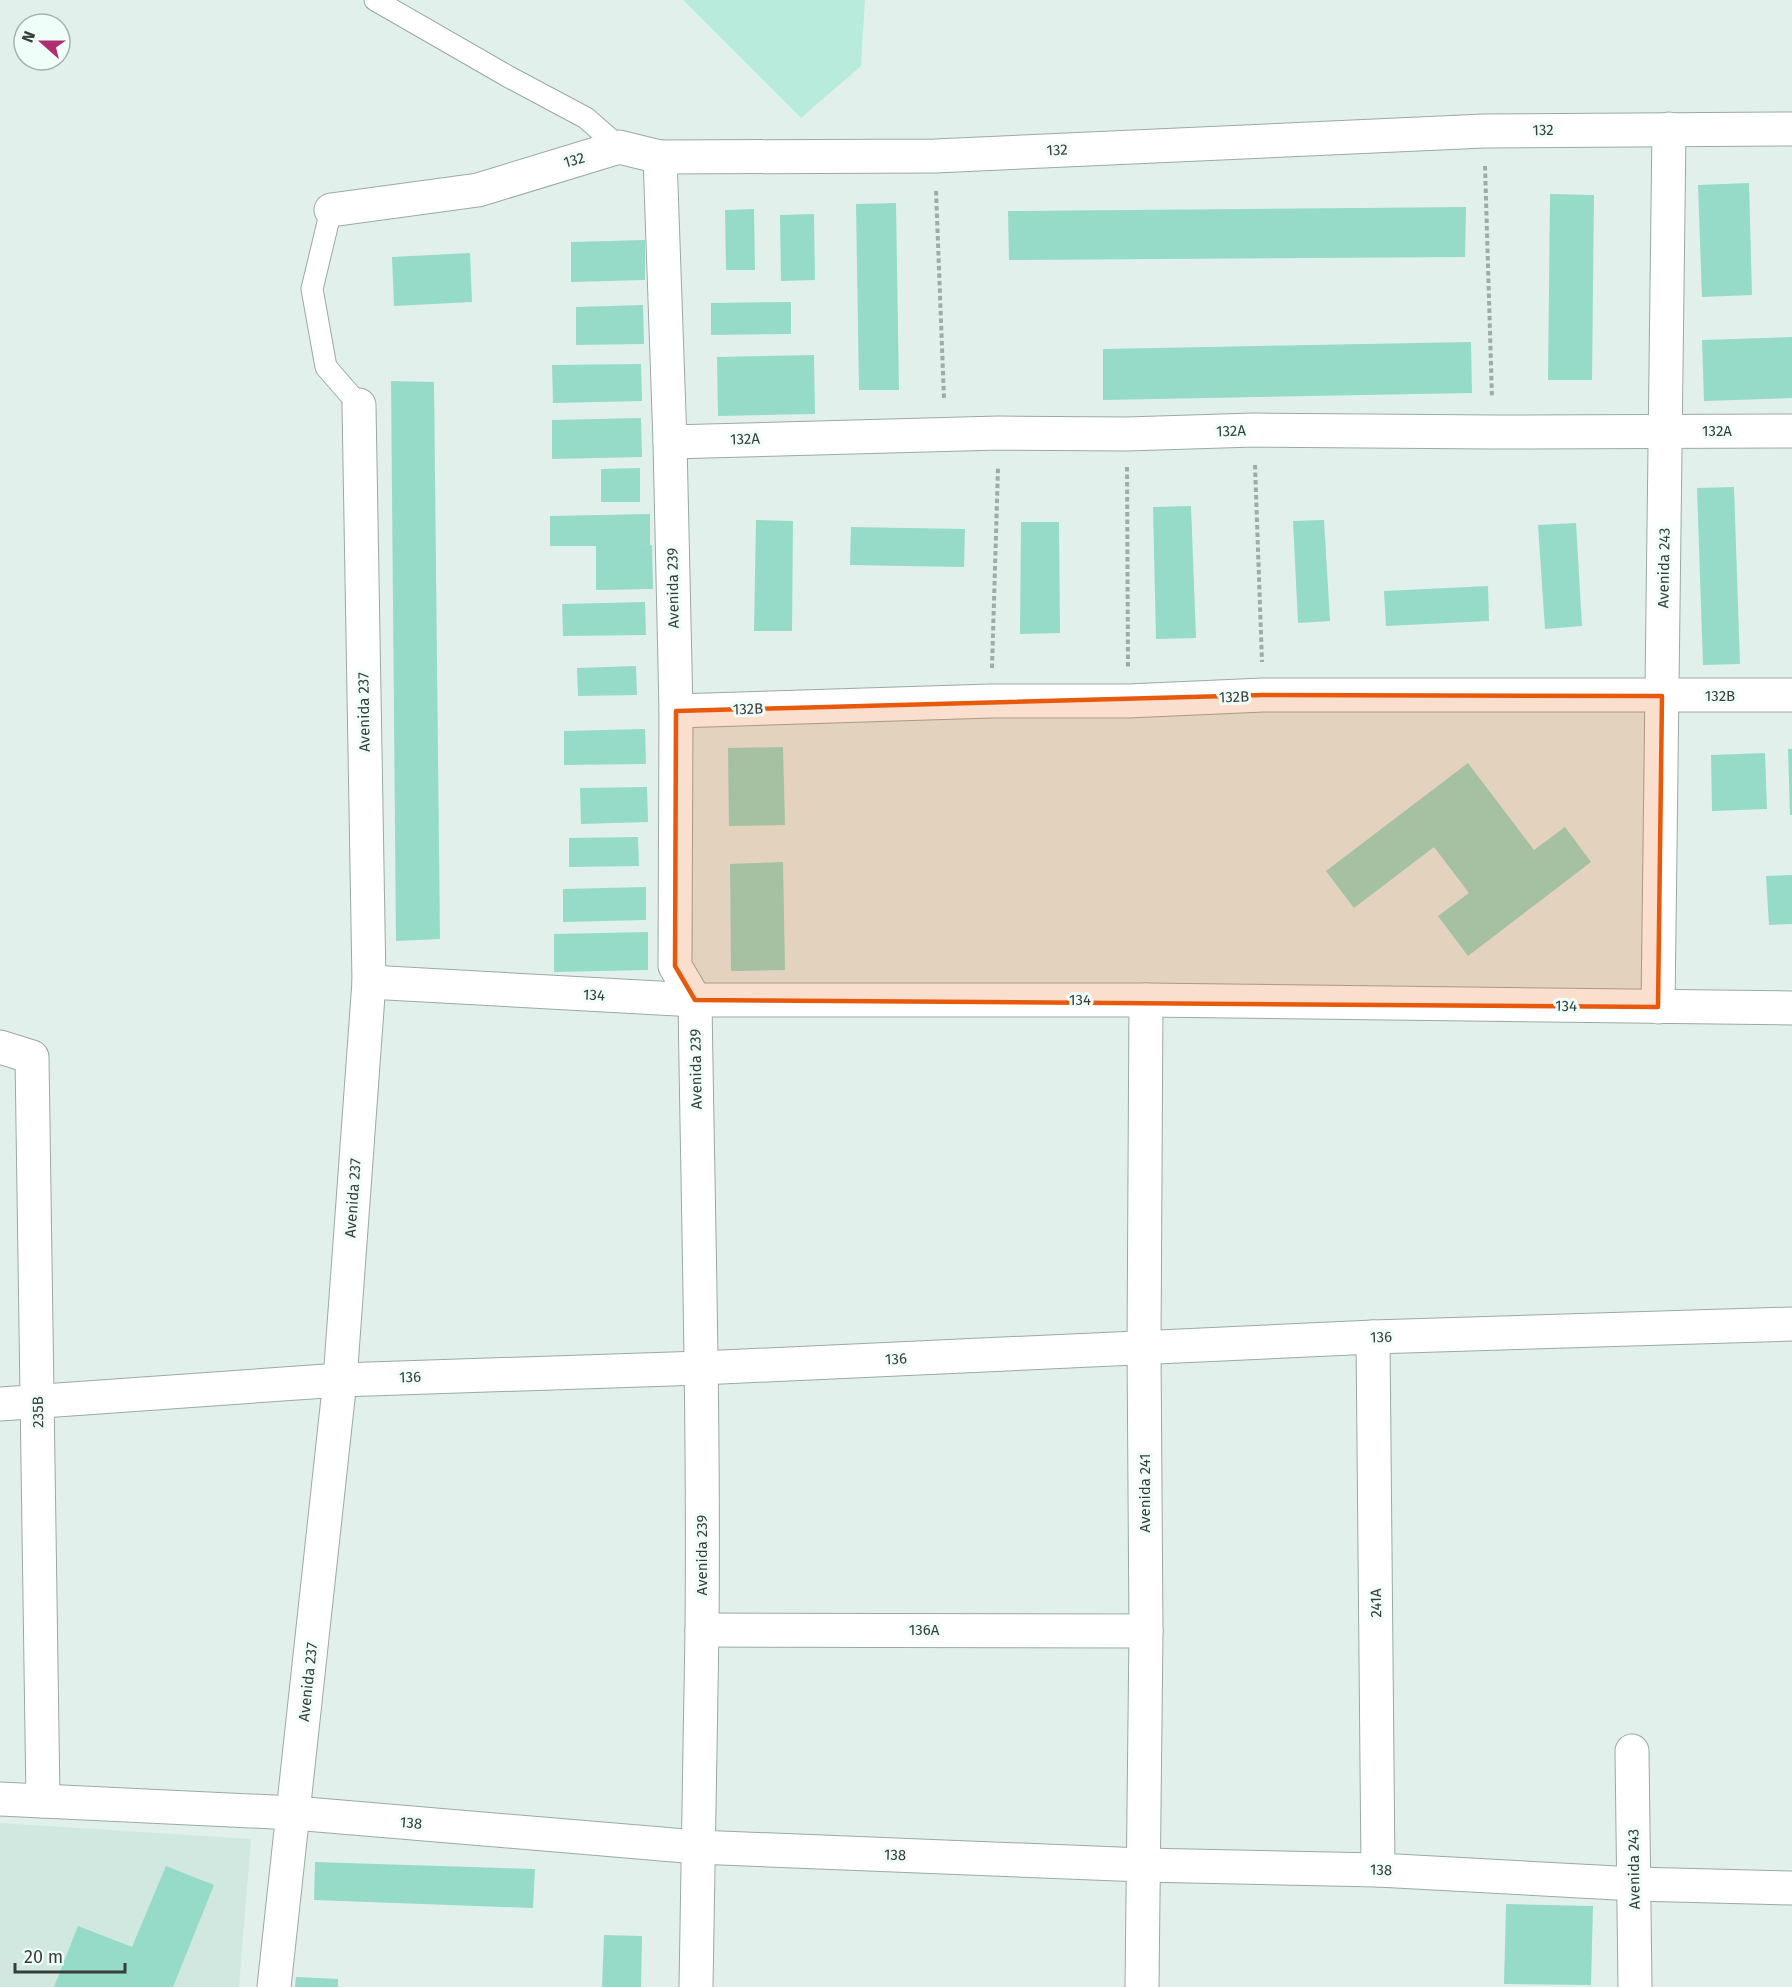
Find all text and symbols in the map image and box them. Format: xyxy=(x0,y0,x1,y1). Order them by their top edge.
north arrow xyxy=(12,12,72,72)
text: N xyxy=(18,28,39,45)
street label: 132 xyxy=(1532,121,1554,139)
street label: 132 xyxy=(1046,140,1068,160)
street label: 132 xyxy=(561,148,587,172)
street label: 132A xyxy=(1216,421,1247,441)
street label: 132A xyxy=(1702,422,1732,440)
street label: 132A xyxy=(730,429,761,449)
street label: Avenida 243 xyxy=(1654,528,1674,608)
street label: Avenida 239 xyxy=(663,547,683,629)
street label: Avenida 237 xyxy=(354,672,374,752)
street label: 132B xyxy=(1218,687,1250,707)
street label: 132B xyxy=(1705,687,1735,705)
street label: 132B xyxy=(732,699,764,719)
street label: 134 xyxy=(583,985,605,1005)
street label: 134 xyxy=(1069,991,1091,1009)
street label: 134 xyxy=(1555,997,1577,1015)
street label: Avenida 239 xyxy=(686,1028,706,1110)
street label: Avenida 237 xyxy=(341,1157,365,1238)
street label: 136 xyxy=(1370,1328,1392,1346)
street label: 136 xyxy=(885,1349,907,1369)
street label: 136 xyxy=(399,1368,421,1386)
street label: 235B xyxy=(29,1396,47,1428)
street label: Avenida 241 xyxy=(1136,1454,1154,1532)
street label: Avenida 239 xyxy=(693,1515,711,1595)
street label: 241A xyxy=(1367,1588,1385,1618)
street label: 136A xyxy=(909,1621,940,1639)
street label: Avenida 237 xyxy=(295,1641,321,1723)
street label: 138 xyxy=(399,1813,423,1833)
street label: Avenida 243 xyxy=(1624,1829,1644,1909)
street label: 138 xyxy=(884,1846,906,1864)
street label: 138 xyxy=(1370,1861,1392,1879)
scale bar xyxy=(15,1936,124,1974)
text: 20 m xyxy=(24,1946,63,1968)

